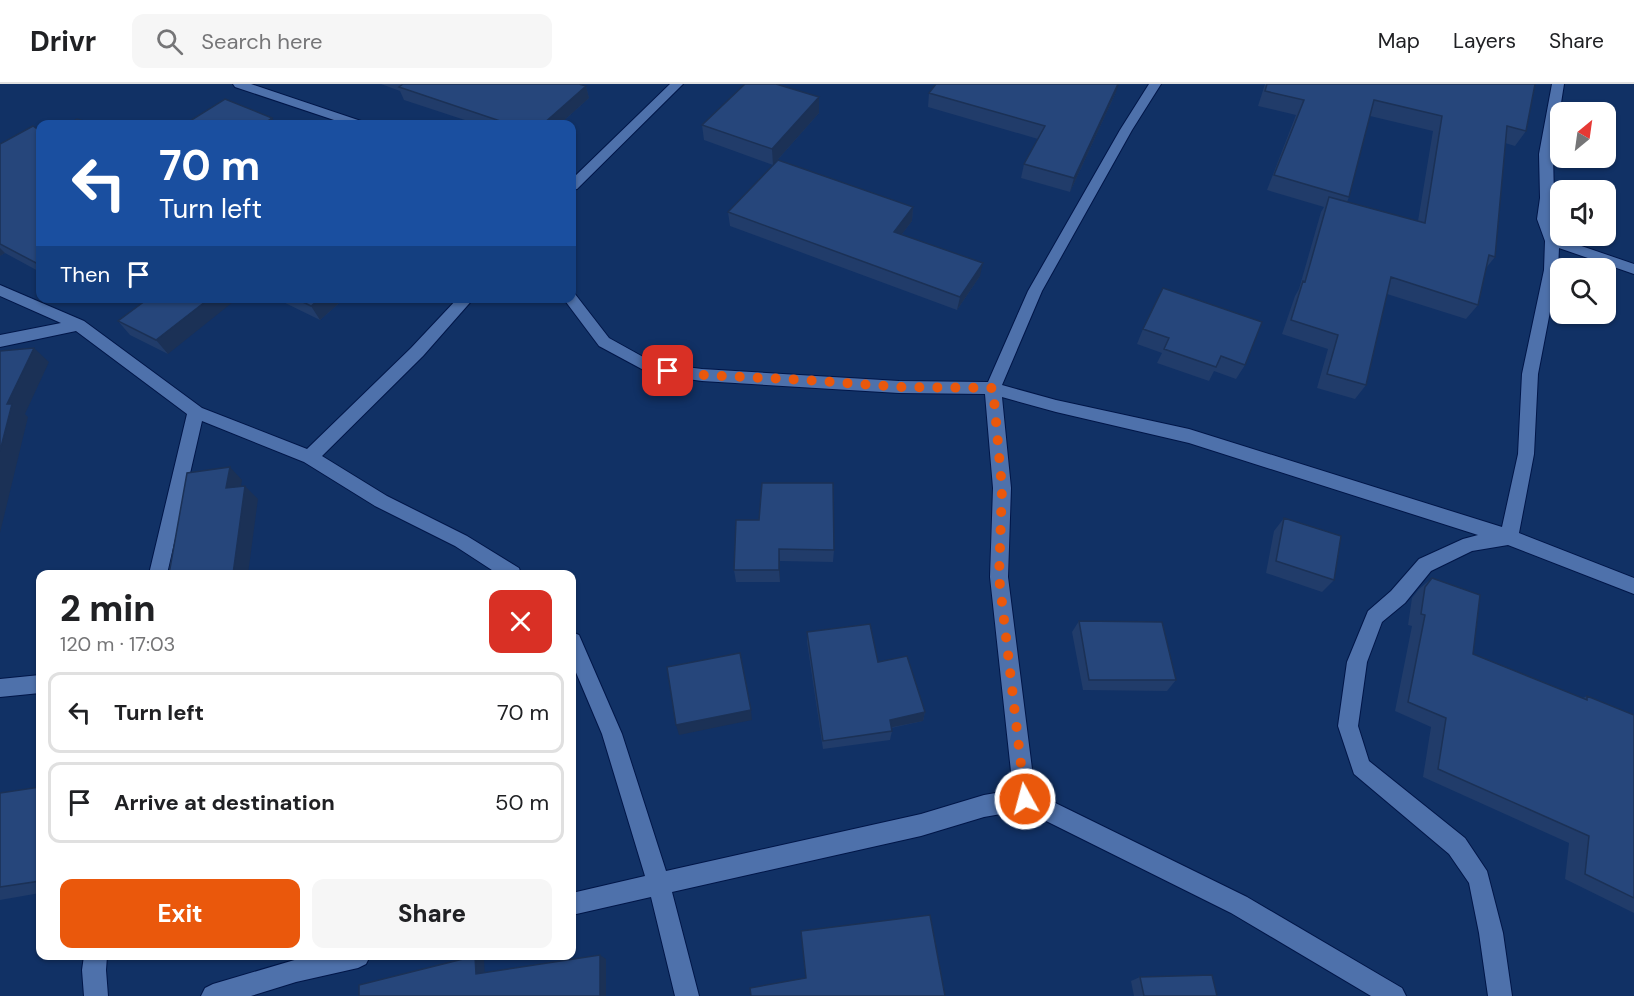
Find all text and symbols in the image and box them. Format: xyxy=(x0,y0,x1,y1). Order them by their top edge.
search box xyxy=(132,14,552,68)
text: Drivr xyxy=(30,23,96,60)
icon: search xyxy=(153,25,186,58)
text: Search here xyxy=(201,27,323,56)
text: Map xyxy=(1378,27,1420,55)
text: Layers xyxy=(1453,27,1516,55)
text: Share xyxy=(1549,27,1604,55)
north arrow xyxy=(1550,102,1616,168)
map controls xyxy=(1550,102,1616,324)
text: 70 m xyxy=(159,138,260,193)
icon: left xyxy=(60,144,138,222)
button: sound xyxy=(1550,180,1616,246)
text: Turn left xyxy=(159,191,262,226)
icon: arrive xyxy=(122,258,155,291)
button: search xyxy=(1550,258,1616,324)
text: Then xyxy=(60,260,110,289)
pin xyxy=(642,345,693,396)
icon: arrive xyxy=(651,354,684,387)
text: 2 min xyxy=(60,585,156,632)
button: close xyxy=(489,590,552,653)
text: 120 m · 17:03 xyxy=(60,631,175,657)
icon: left xyxy=(63,696,96,729)
text: Turn left xyxy=(114,698,204,727)
text: 70 m xyxy=(497,698,549,727)
position arrow xyxy=(993,767,1057,831)
icon: arrive xyxy=(63,786,96,819)
text: Arrive at destination xyxy=(114,788,335,817)
text: 50 m xyxy=(495,788,549,817)
button: Exit xyxy=(60,879,300,948)
button: Share xyxy=(312,879,552,948)

